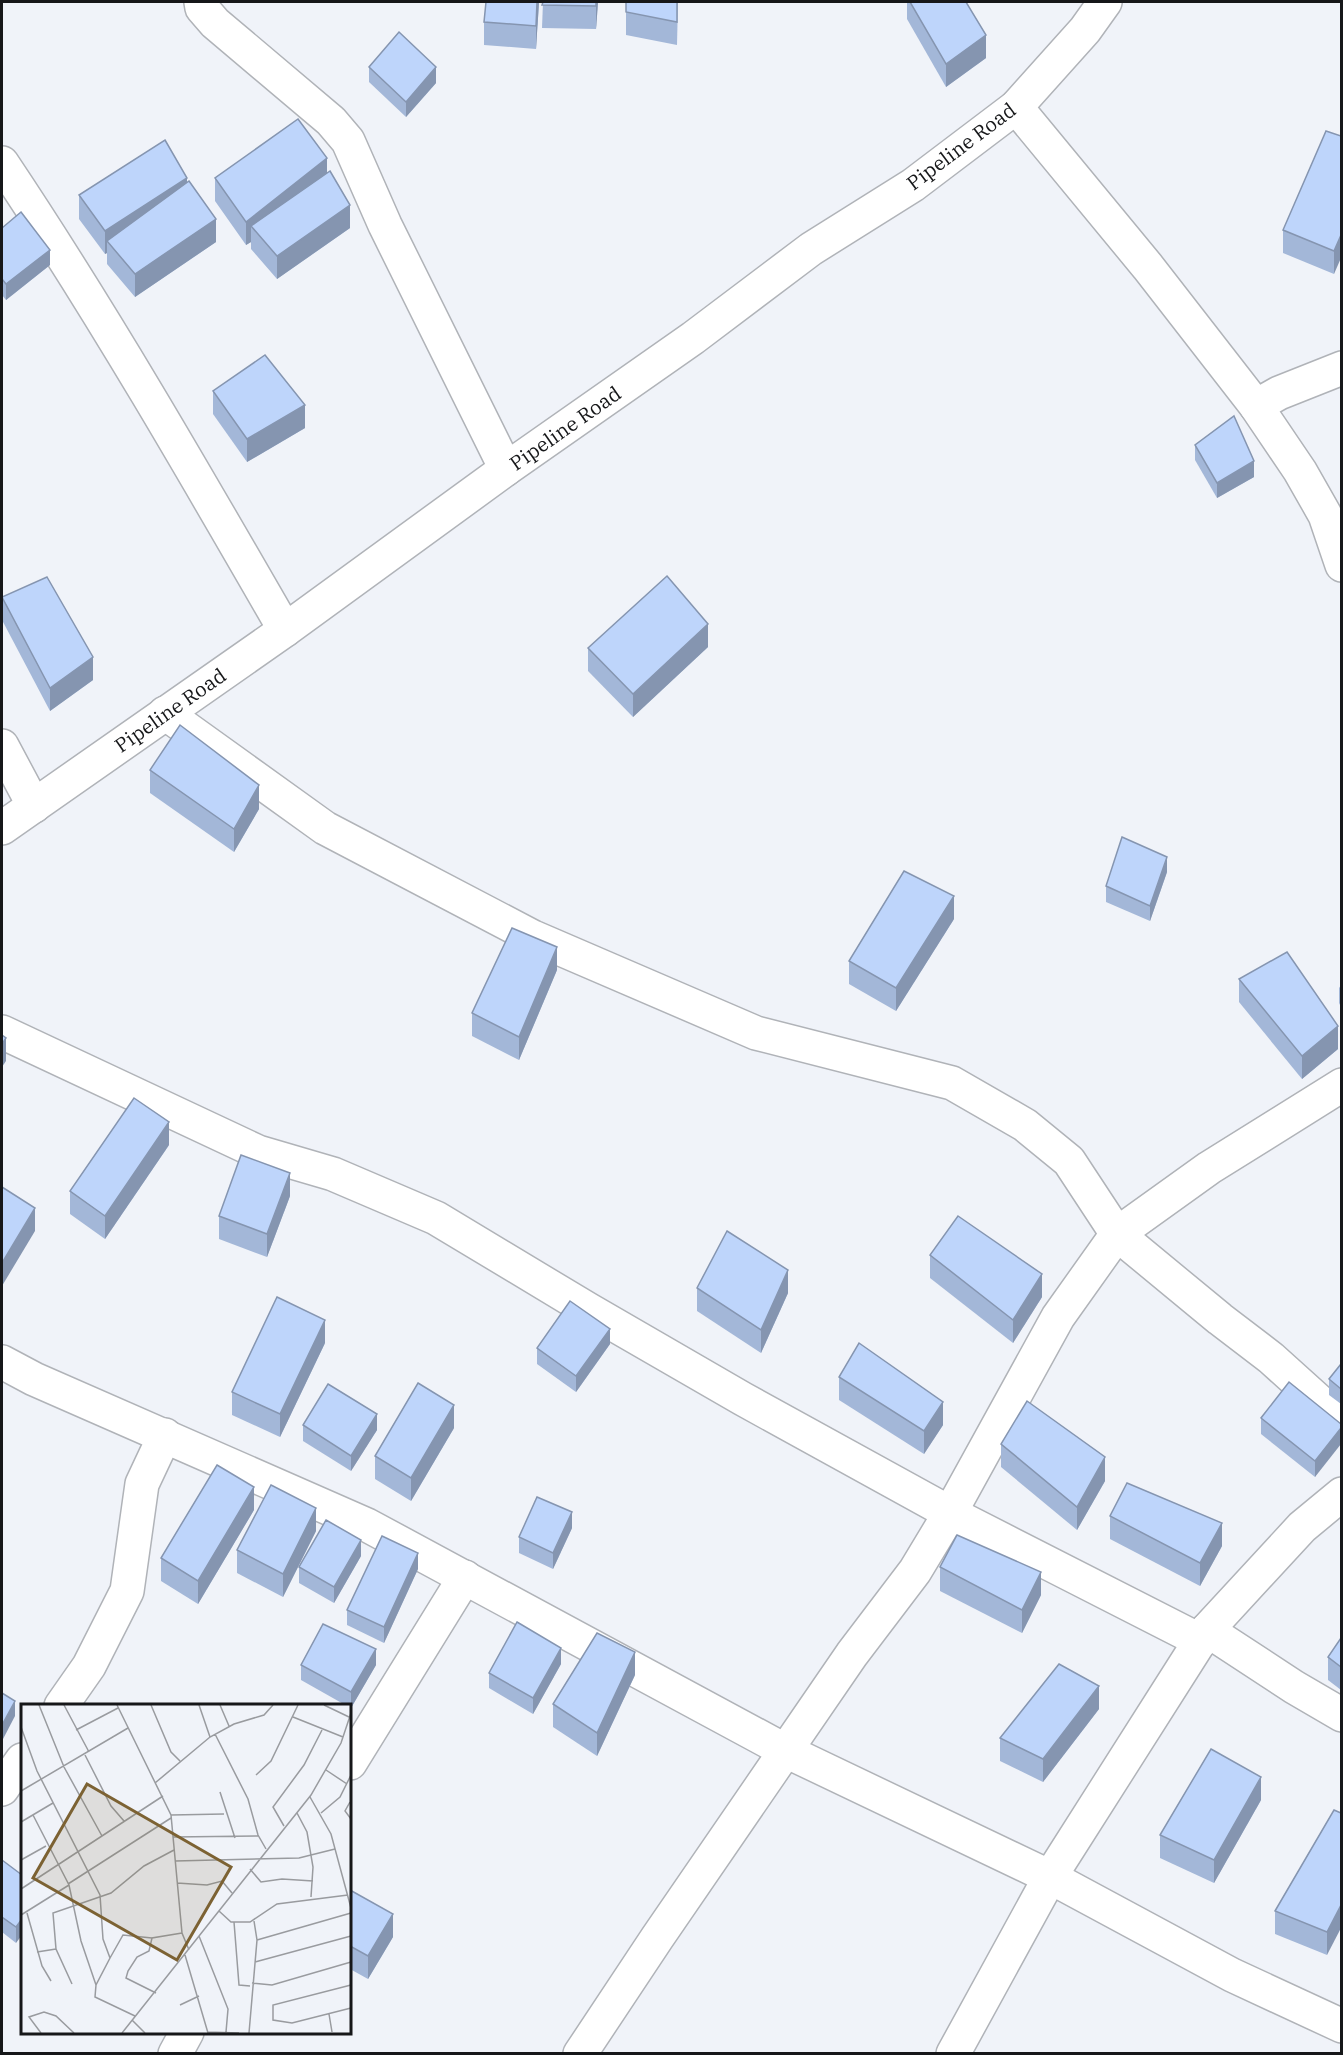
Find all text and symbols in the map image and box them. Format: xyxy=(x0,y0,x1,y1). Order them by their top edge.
street label: Pipeline Road xyxy=(901,96,1021,196)
street label: Pipeline Road xyxy=(504,380,626,476)
street label: Pipeline Road xyxy=(109,662,231,758)
inset map xyxy=(21,1704,351,2034)

